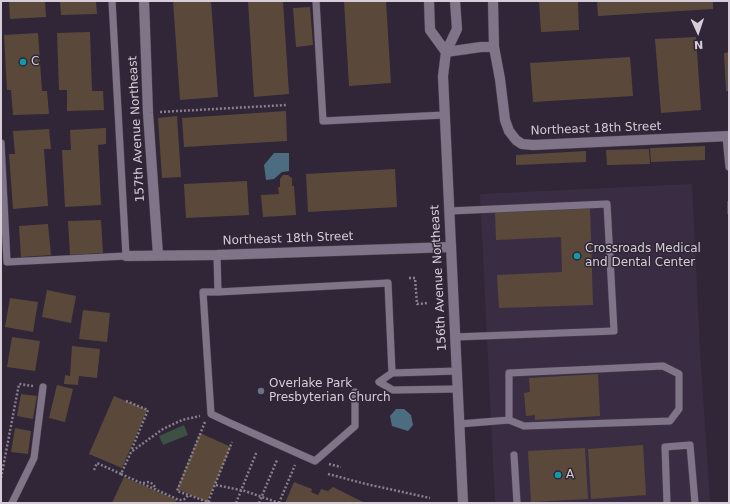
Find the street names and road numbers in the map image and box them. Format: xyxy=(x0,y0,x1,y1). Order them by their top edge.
street label: 157th Avenue Northeast xyxy=(126,55,148,203)
street label: Northeast 18th Street xyxy=(530,120,662,138)
street label: 156th Avenue Northeast xyxy=(428,204,450,352)
street label: Northeast 18th Street xyxy=(222,230,354,248)

